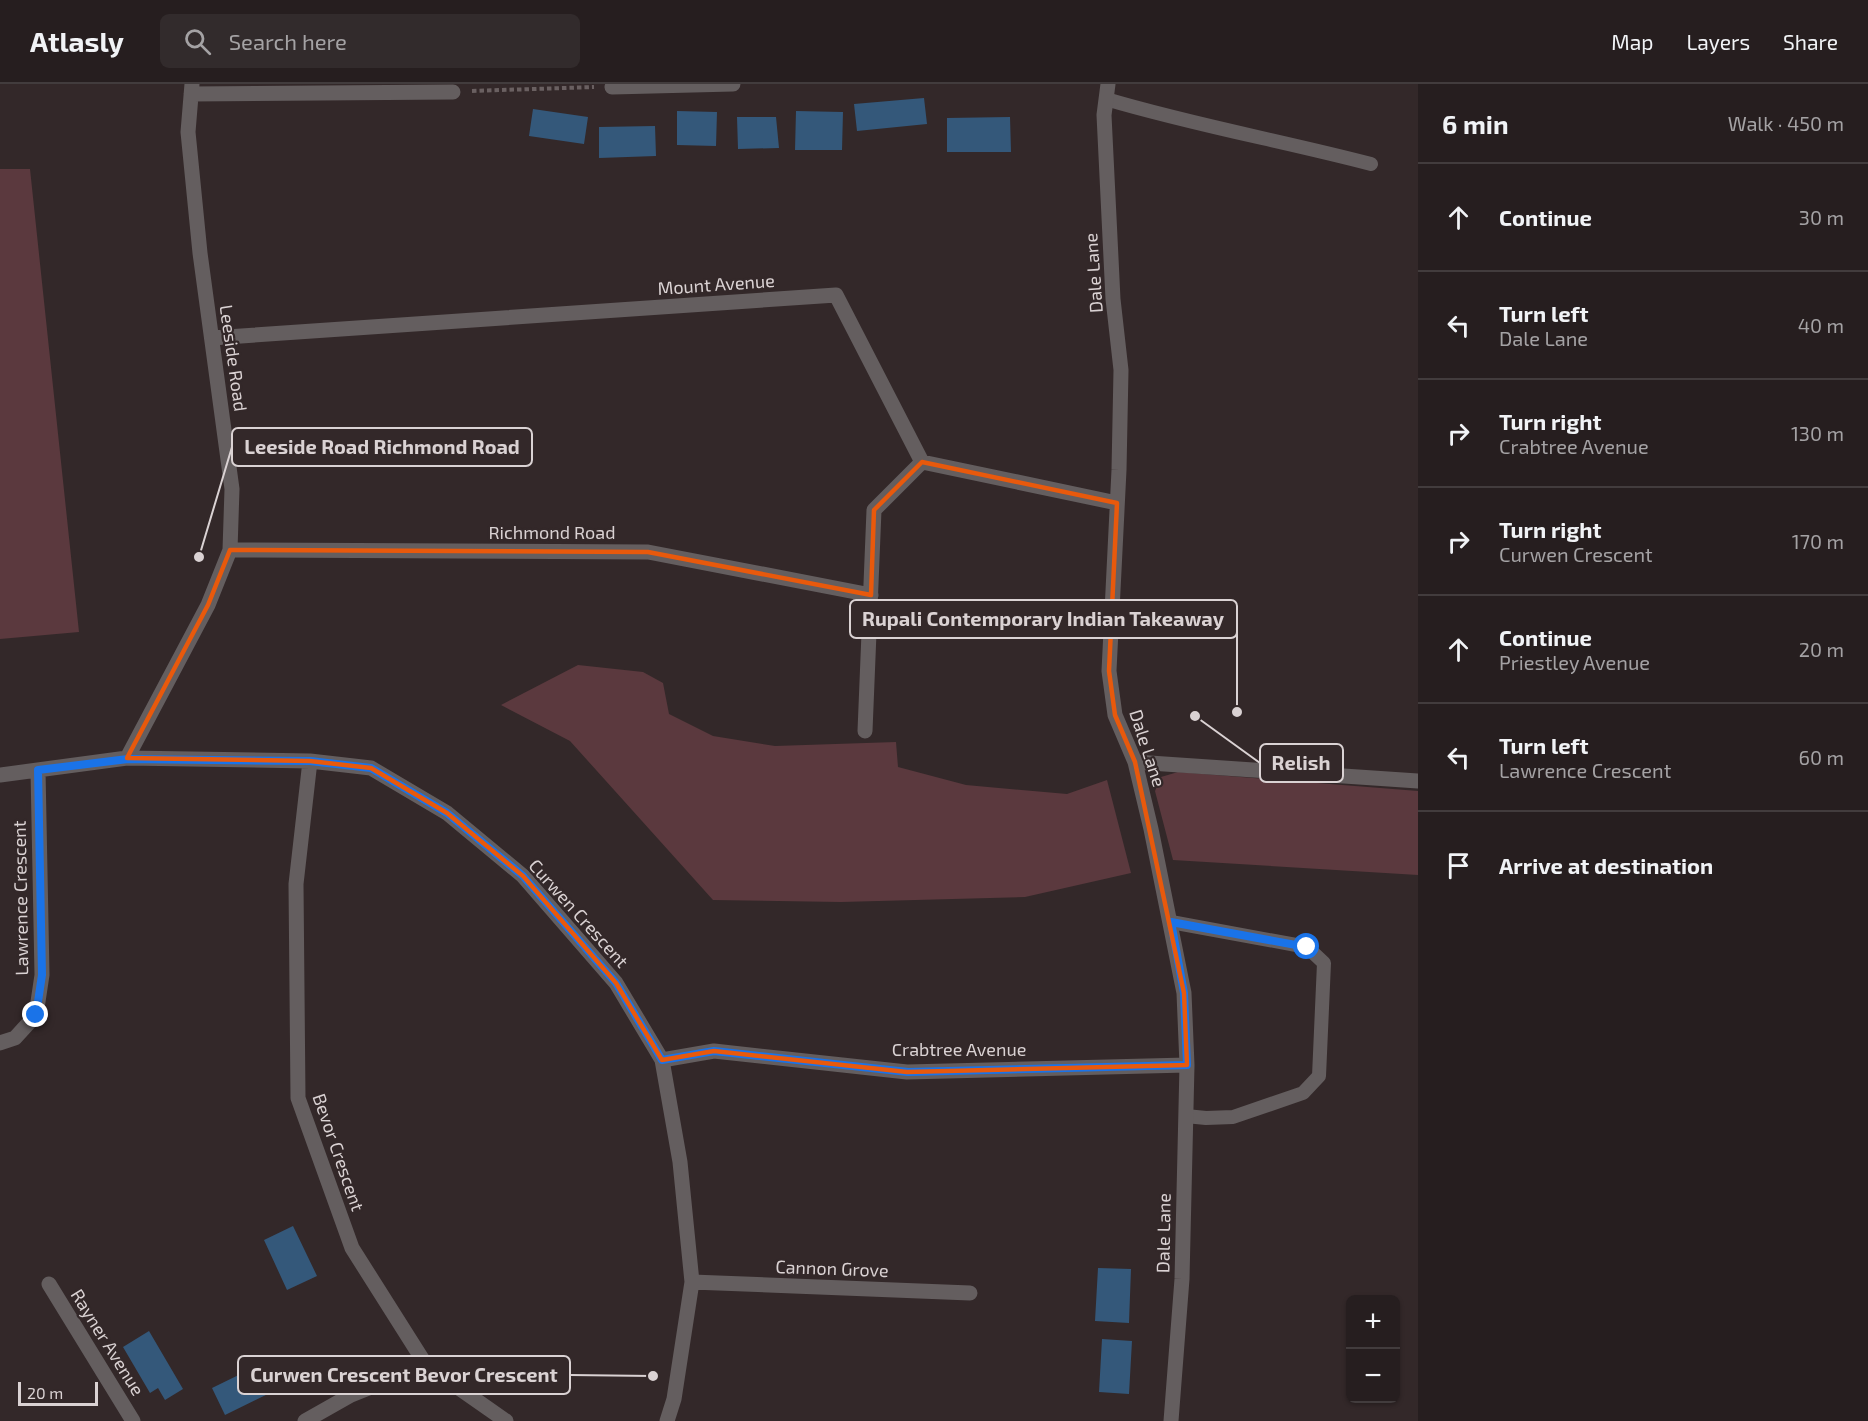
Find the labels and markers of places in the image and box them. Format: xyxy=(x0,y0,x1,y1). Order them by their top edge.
callout: Leeside Road Richmond Road xyxy=(232,428,532,466)
callout: Rupali Contemporary Indian Takeaway xyxy=(850,600,1237,638)
callout: Relish xyxy=(1260,744,1343,782)
callout: Curwen Crescent Bevor Crescent xyxy=(238,1356,570,1394)

